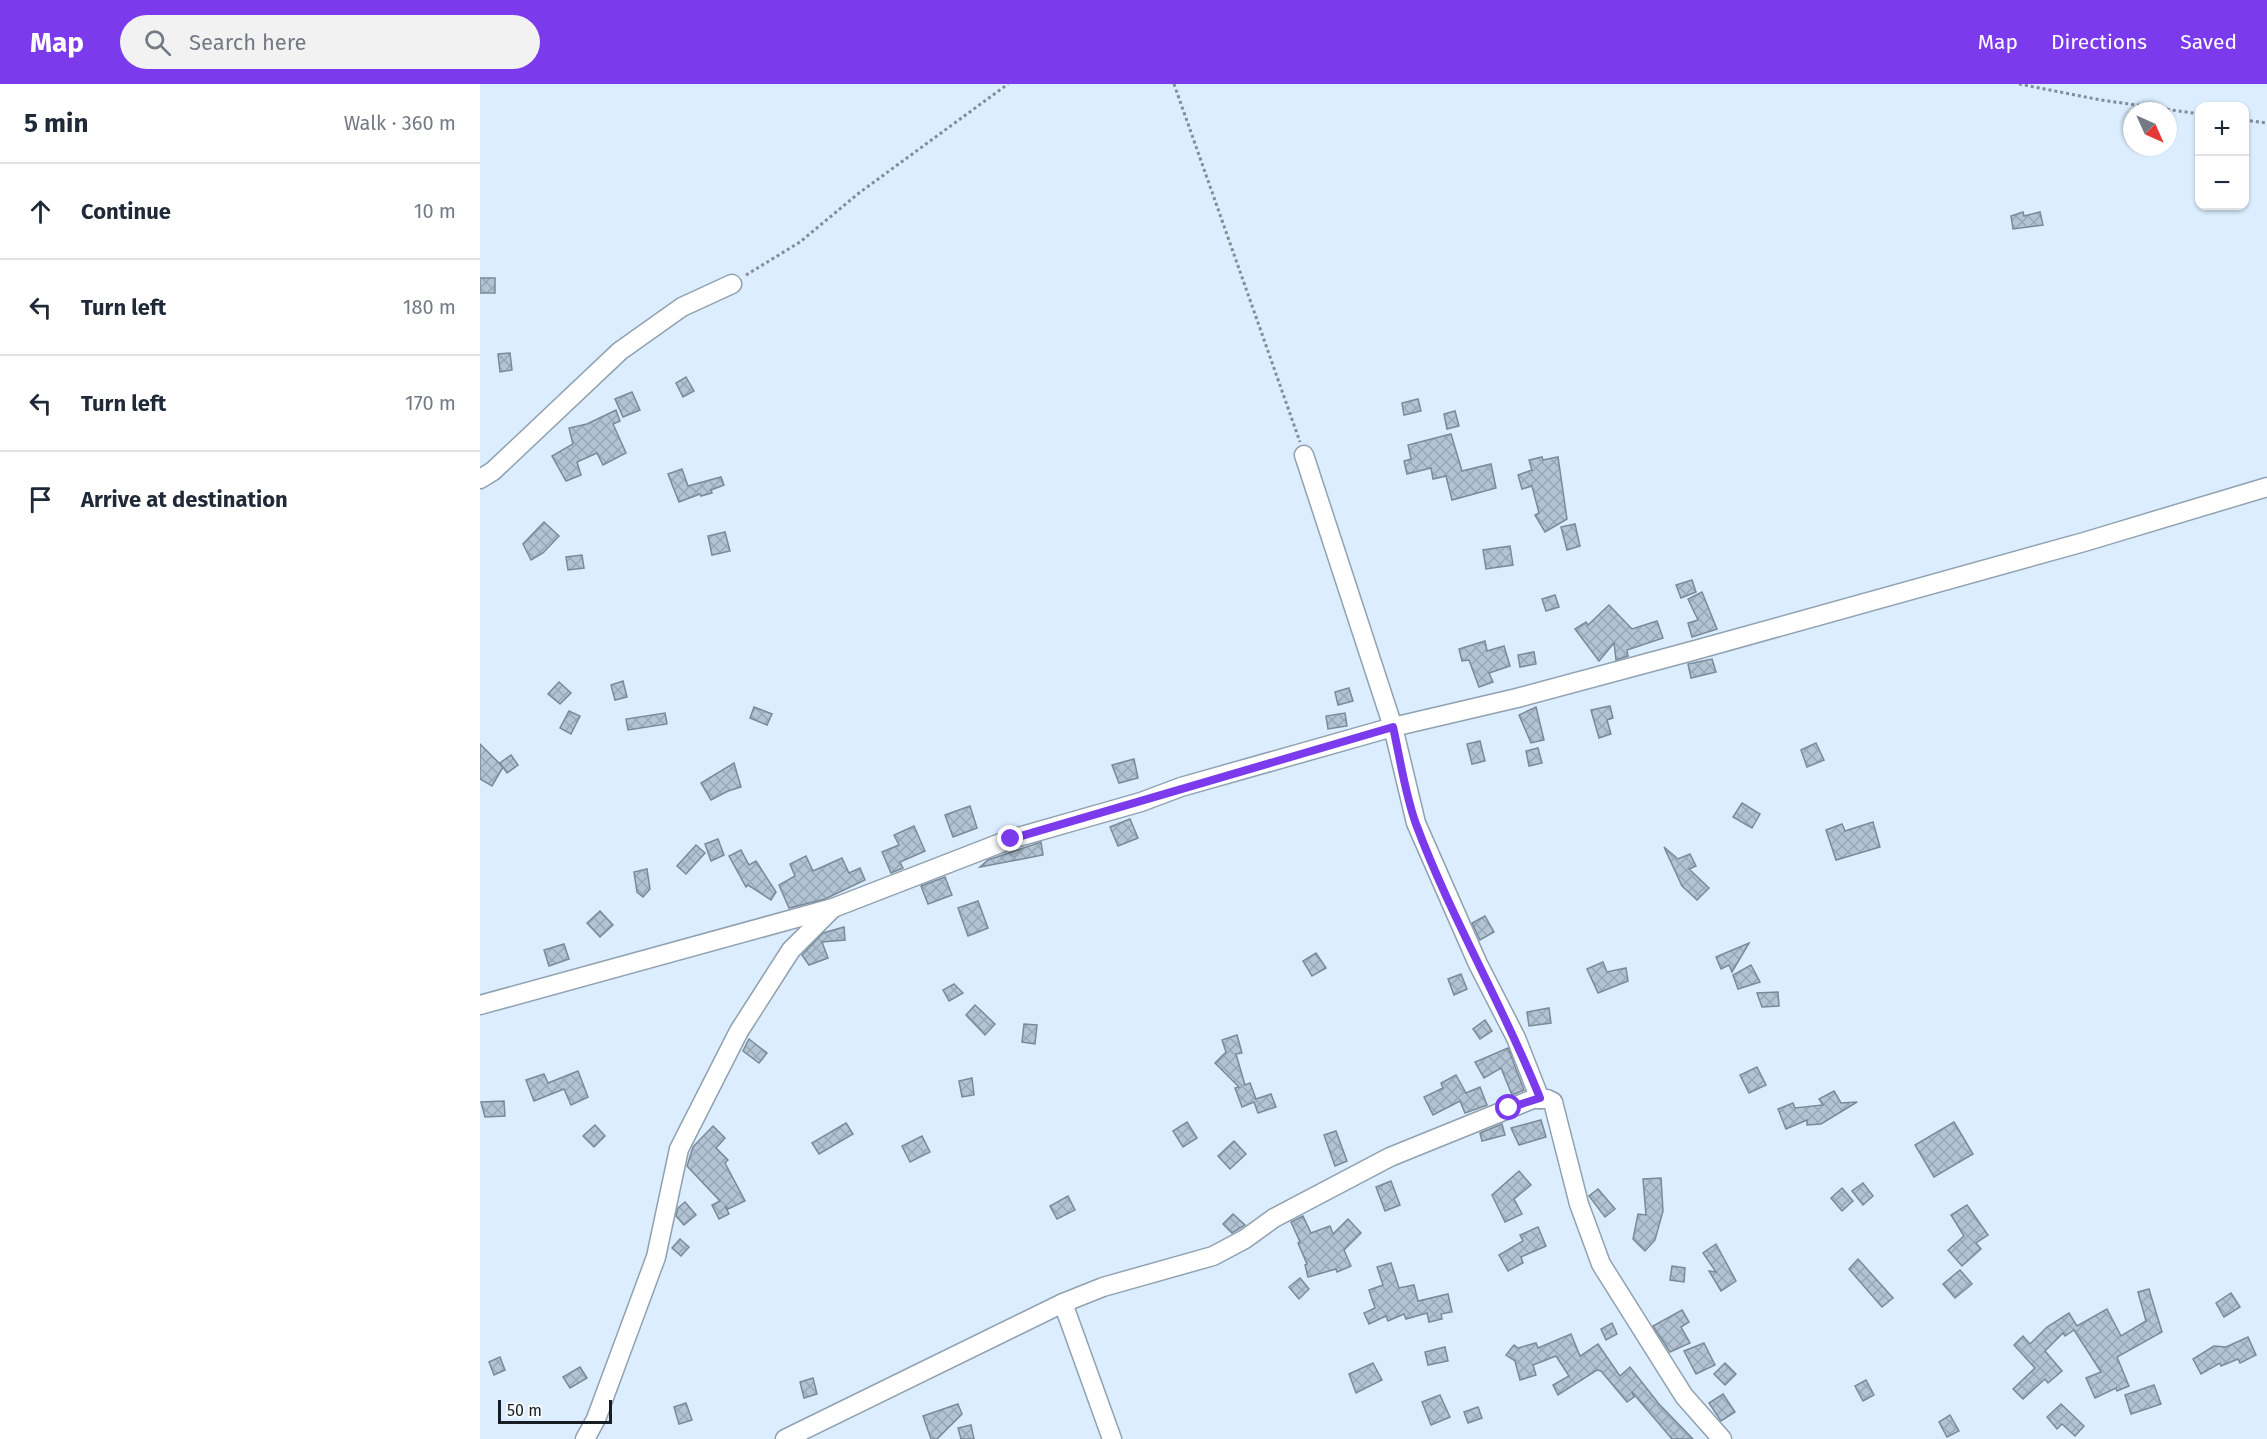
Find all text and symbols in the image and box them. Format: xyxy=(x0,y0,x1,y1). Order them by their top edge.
search box xyxy=(120,15,540,69)
text: Map xyxy=(30,26,84,59)
icon: search xyxy=(141,26,174,59)
text: Search here xyxy=(189,29,307,56)
text: Map xyxy=(1978,29,2018,55)
text: Directions xyxy=(2051,29,2147,55)
text: Saved xyxy=(2180,29,2237,55)
north arrow xyxy=(2123,102,2177,156)
map controls xyxy=(2195,102,2249,210)
button: + xyxy=(2195,102,2249,156)
text: 5 min xyxy=(24,108,88,139)
text: Walk · 360 m xyxy=(344,111,456,135)
button: − xyxy=(2195,156,2249,210)
icon: ahead xyxy=(24,195,57,228)
text: Continue xyxy=(81,198,171,225)
text: 10 m xyxy=(414,199,456,223)
icon: left xyxy=(24,291,57,324)
text: Turn left xyxy=(81,294,166,321)
text: 180 m xyxy=(403,295,456,319)
icon: left xyxy=(24,387,57,420)
text: Turn left xyxy=(81,390,166,417)
text: 170 m xyxy=(405,391,456,415)
icon: arrive xyxy=(24,483,57,516)
text: Arrive at destination xyxy=(81,486,288,513)
route end xyxy=(997,825,1023,851)
route start xyxy=(1495,1094,1521,1120)
scale bar xyxy=(498,1397,612,1424)
text: 50 m xyxy=(507,1401,542,1420)

